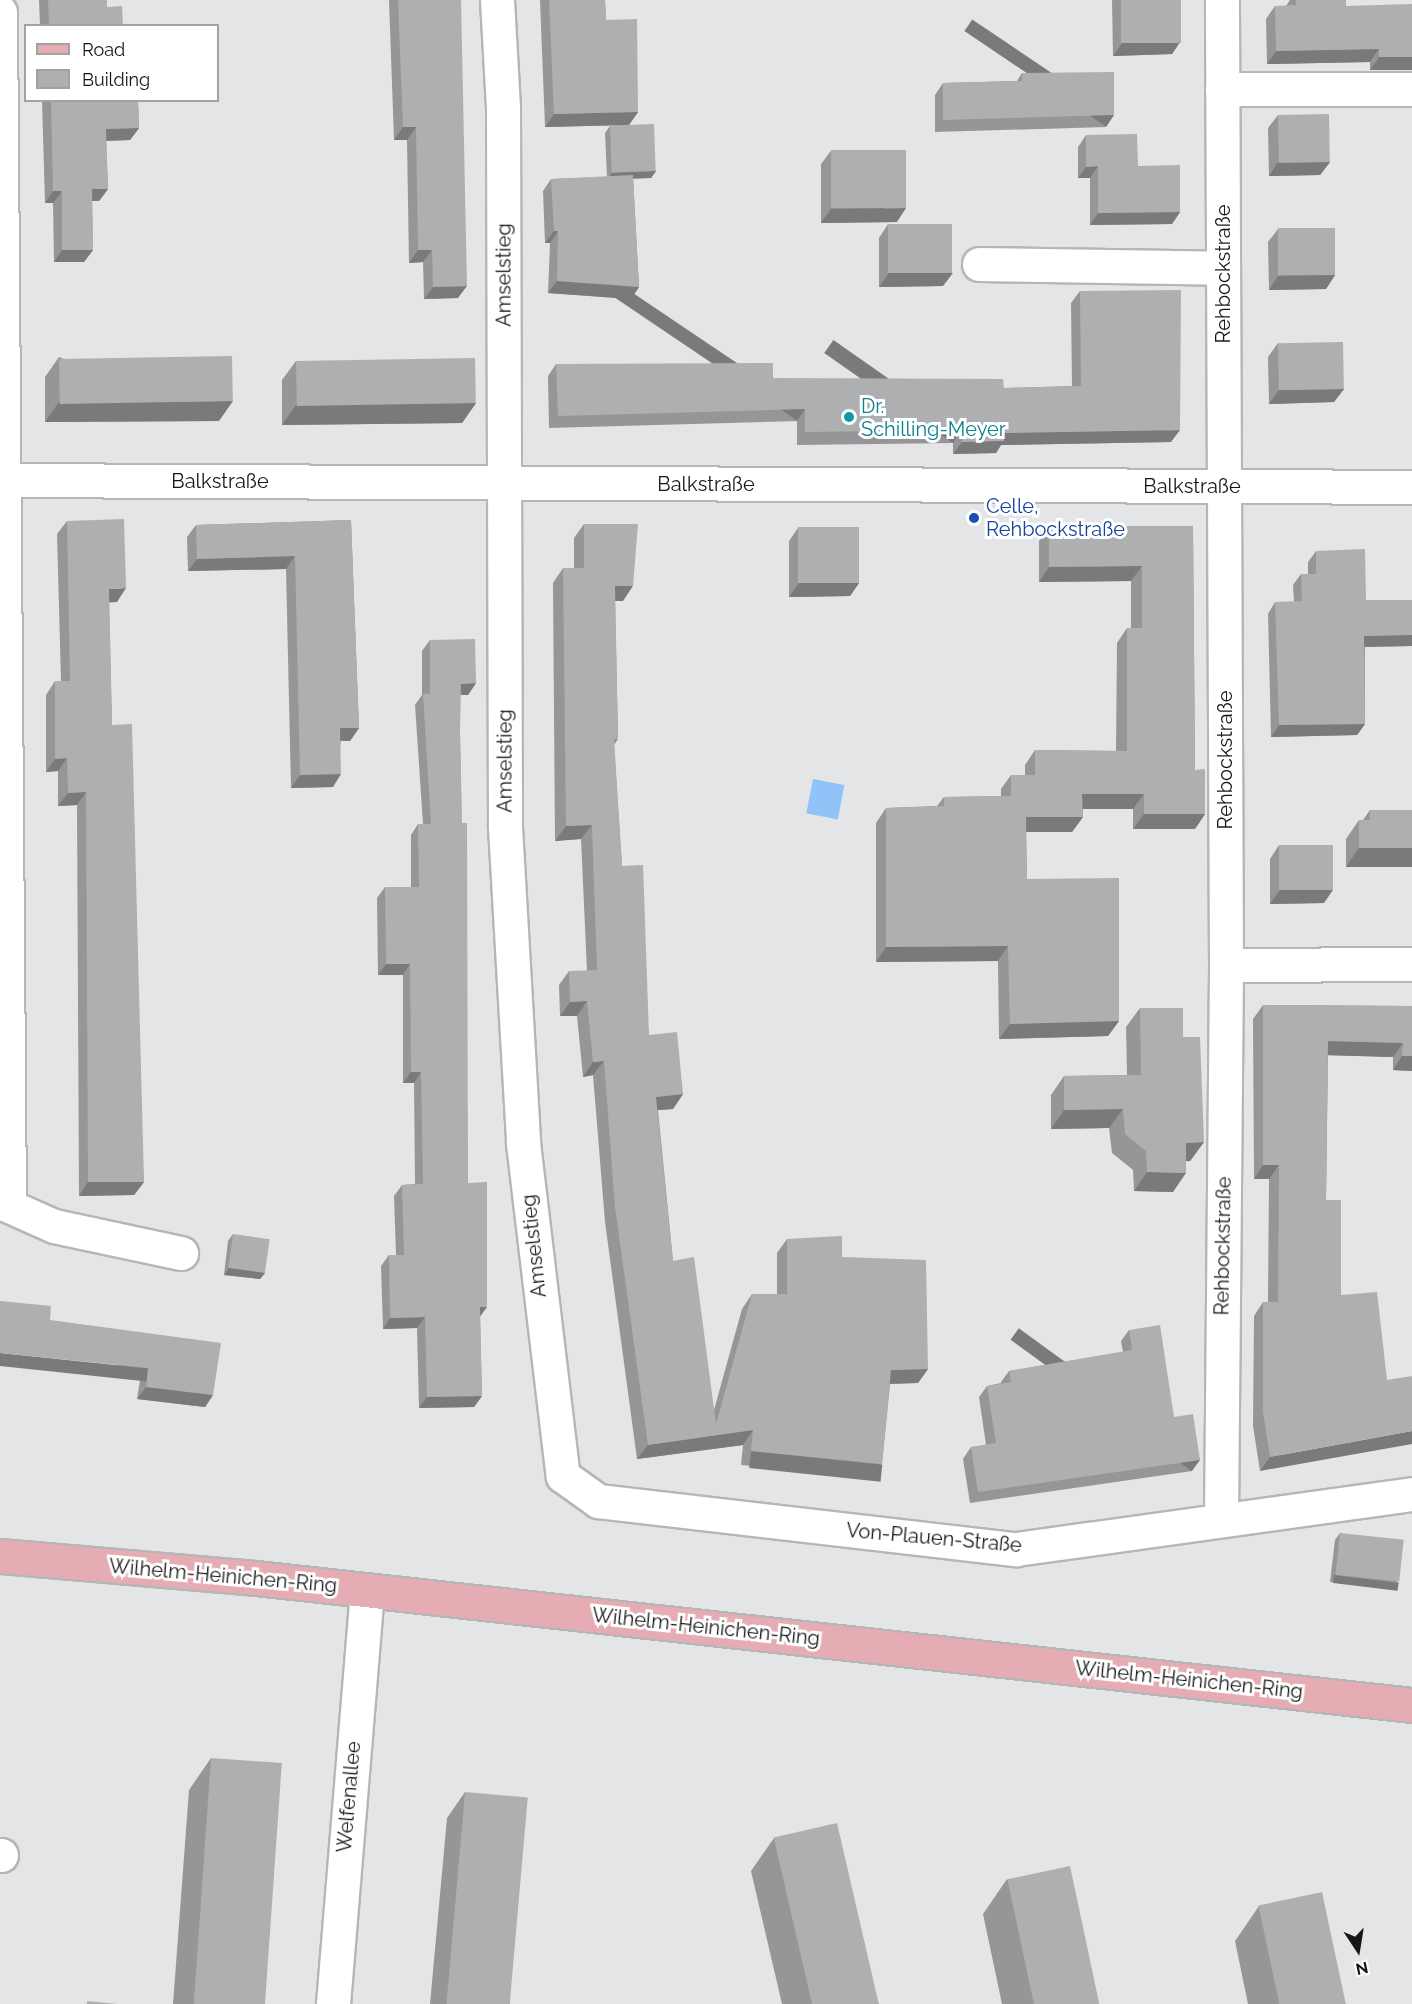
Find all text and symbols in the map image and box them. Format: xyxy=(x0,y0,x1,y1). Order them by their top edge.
legend xyxy=(24,24,219,102)
text: Road xyxy=(82,39,125,60)
text: Building xyxy=(82,69,150,90)
street label: Rehbockstraße xyxy=(1211,205,1235,343)
street label: Amselstieg xyxy=(492,223,516,327)
place label: Dr. Schilling-Meyer xyxy=(861,394,1006,441)
marker: Dr. Schilling-Meyer xyxy=(842,410,856,424)
street label: Balkstraße xyxy=(171,469,269,493)
street label: Balkstraße xyxy=(657,472,755,496)
street label: Balkstraße xyxy=(1143,474,1241,498)
place label: Celle, Rehbockstraße xyxy=(986,494,1125,541)
marker: Celle, Rehbockstraße xyxy=(967,511,981,525)
street label: Rehbockstraße xyxy=(1213,691,1237,829)
street label: Amselstieg xyxy=(493,709,517,813)
street label: Rehbockstraße xyxy=(1210,1176,1236,1316)
street label: Amselstieg xyxy=(517,1193,551,1299)
street label: Von-Plauen-Straße xyxy=(845,1518,1023,1558)
street label: Wilhelm-Heinichen-Ring xyxy=(108,1554,338,1598)
street label: Wilhelm-Heinichen-Ring xyxy=(591,1603,821,1651)
street label: Wilhelm-Heinichen-Ring xyxy=(1074,1656,1304,1704)
street label: Welfenallee xyxy=(332,1740,366,1854)
north arrow xyxy=(1328,1920,1388,1980)
text: N xyxy=(1354,1958,1370,1979)

